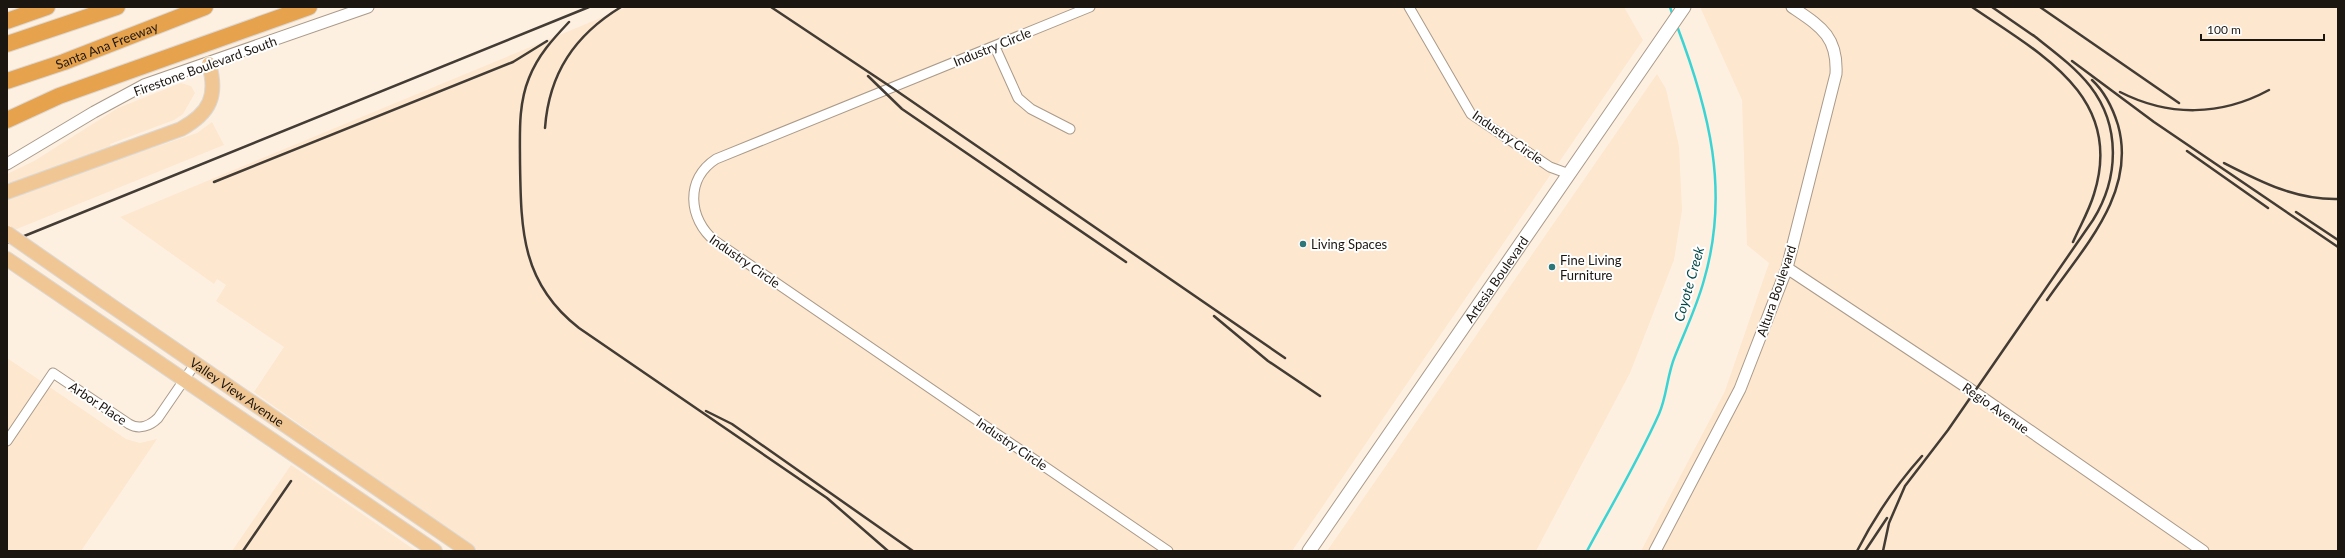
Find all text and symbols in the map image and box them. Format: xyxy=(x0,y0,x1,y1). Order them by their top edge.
scale bar xyxy=(2201,16,2324,42)
street label: Santa Ana Freeway xyxy=(54,18,161,72)
text: 100 m xyxy=(2207,22,2241,37)
street label: Industry Circle xyxy=(951,24,1033,70)
street label: Firestone Boulevard South xyxy=(131,33,279,99)
street label: Industry Circle xyxy=(1470,107,1546,167)
street label: Industry Circle xyxy=(707,231,783,291)
street label: Artesia Boulevard xyxy=(1461,233,1532,325)
place label: Living Spaces xyxy=(1311,236,1388,252)
marker: Living Spaces xyxy=(1298,239,1308,249)
street label: Altura Boulevard xyxy=(1753,243,1799,339)
water label: Coyote Creek xyxy=(1670,244,1707,323)
place label: Fine Living Furniture xyxy=(1560,252,1622,283)
marker: Fine Living Furniture xyxy=(1547,262,1557,272)
street label: Valley View Avenue xyxy=(187,354,287,430)
street label: Arbor Place xyxy=(66,378,130,428)
street label: Regio Avenue xyxy=(1960,379,2033,437)
street label: Industry Circle xyxy=(973,414,1051,474)

